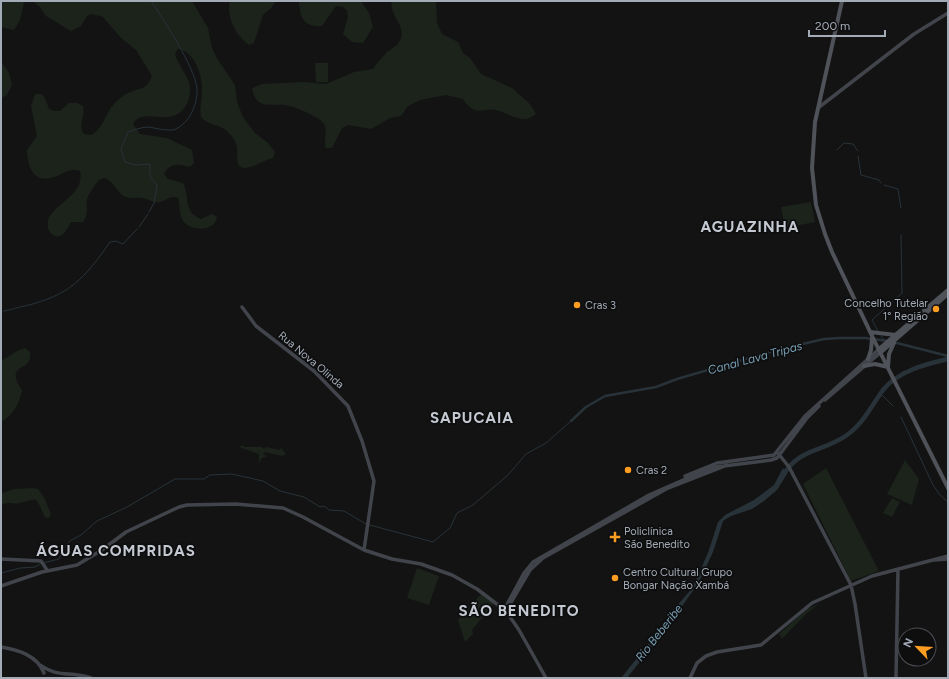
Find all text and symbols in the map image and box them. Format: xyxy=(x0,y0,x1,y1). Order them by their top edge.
scale bar xyxy=(809,12,885,38)
text: 200 m xyxy=(815,19,850,33)
district label: AGUAZINHA xyxy=(701,218,799,236)
place label: Concelho Tutelar 1° Região xyxy=(844,297,928,323)
place label: Cras 3 xyxy=(585,299,616,312)
marker: Cras 3 xyxy=(572,300,582,310)
marker: Concelho Tutelar 1° Região xyxy=(931,304,941,314)
street label: Rua Nova Olinda xyxy=(276,329,346,391)
water label: Canal Lava Tripas xyxy=(706,339,804,377)
district label: SAPUCAIA xyxy=(430,409,514,427)
place label: Cras 2 xyxy=(636,464,667,477)
marker: Cras 2 xyxy=(623,465,633,475)
place label: Policlínica São Benedito xyxy=(624,525,690,551)
marker: Policlínica São Benedito xyxy=(609,531,621,543)
district label: ÁGUAS COMPRIDAS xyxy=(36,542,196,560)
place label: Centro Cultural Grupo Bongar Nação Xambá xyxy=(623,566,732,592)
marker: Centro Cultural Grupo Bongar Nação Xambá xyxy=(610,573,620,583)
district label: SÃO BENEDITO xyxy=(458,601,580,620)
water label: Rio Beberibe xyxy=(632,601,686,664)
north arrow xyxy=(897,627,937,667)
text: N xyxy=(901,636,916,650)

